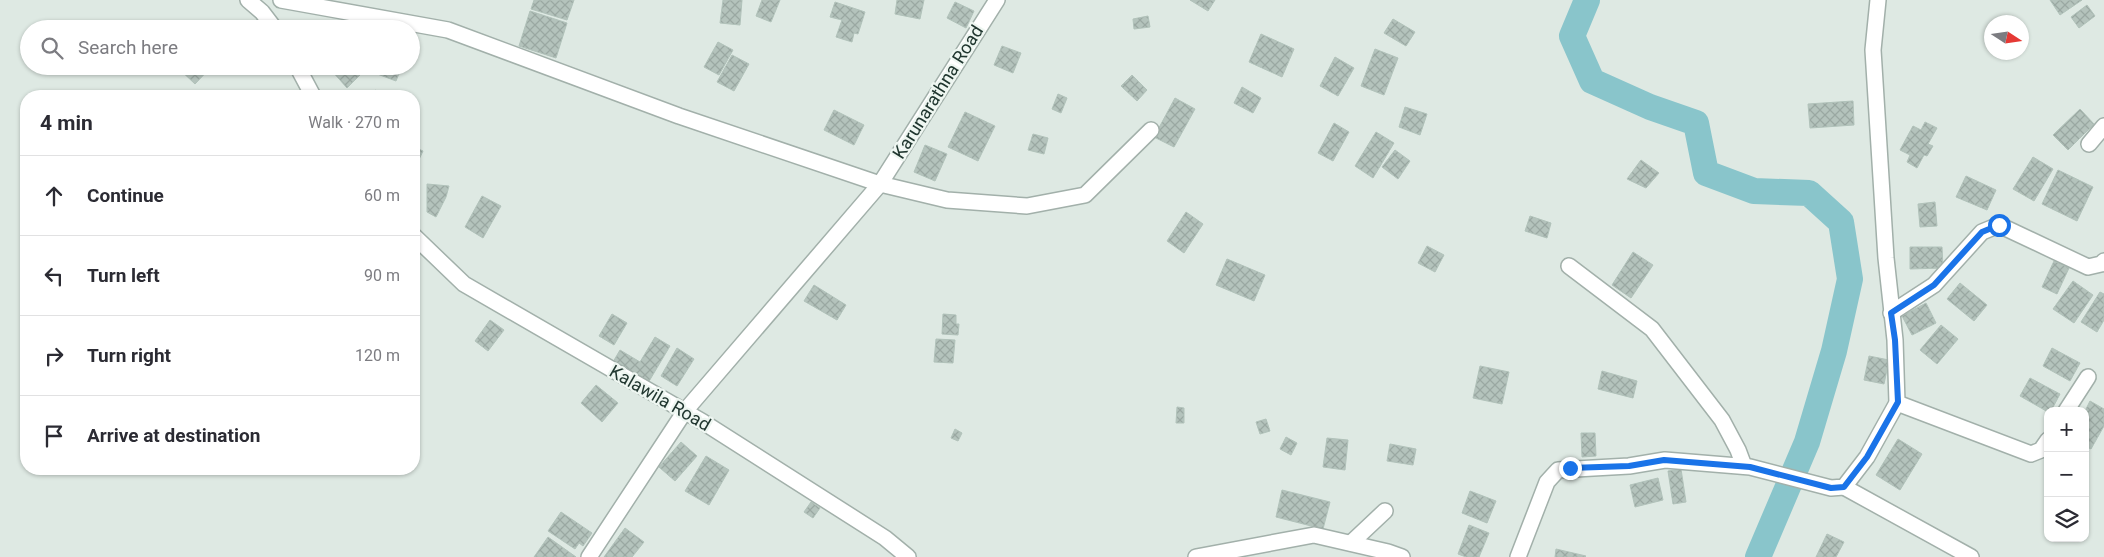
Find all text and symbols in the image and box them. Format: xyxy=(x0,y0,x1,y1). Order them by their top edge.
north arrow xyxy=(1984,15,2029,60)
search box xyxy=(20,20,420,75)
street label: Karunarathna Road xyxy=(888,21,987,162)
icon: search xyxy=(38,34,66,62)
text: Search here xyxy=(78,36,178,59)
text: 4 min xyxy=(40,111,93,135)
text: Walk · 270 m xyxy=(308,113,400,132)
icon: ahead xyxy=(40,182,68,210)
text: Continue xyxy=(87,184,164,207)
text: 60 m xyxy=(364,186,400,205)
route start xyxy=(1988,214,2011,237)
icon: left xyxy=(40,262,68,290)
text: Turn left xyxy=(87,264,160,287)
text: 90 m xyxy=(364,266,400,285)
icon: right xyxy=(40,342,68,370)
text: Turn right xyxy=(87,344,171,367)
text: 120 m xyxy=(355,346,400,365)
street label: Kalawila Road xyxy=(606,360,714,435)
map controls xyxy=(2044,407,2089,542)
button: + xyxy=(2044,407,2089,452)
icon: arrive xyxy=(40,422,68,450)
text: Arrive at destination xyxy=(87,424,260,447)
button: − xyxy=(2044,452,2089,497)
route end xyxy=(1559,457,1582,480)
button: layers xyxy=(2044,497,2089,542)

